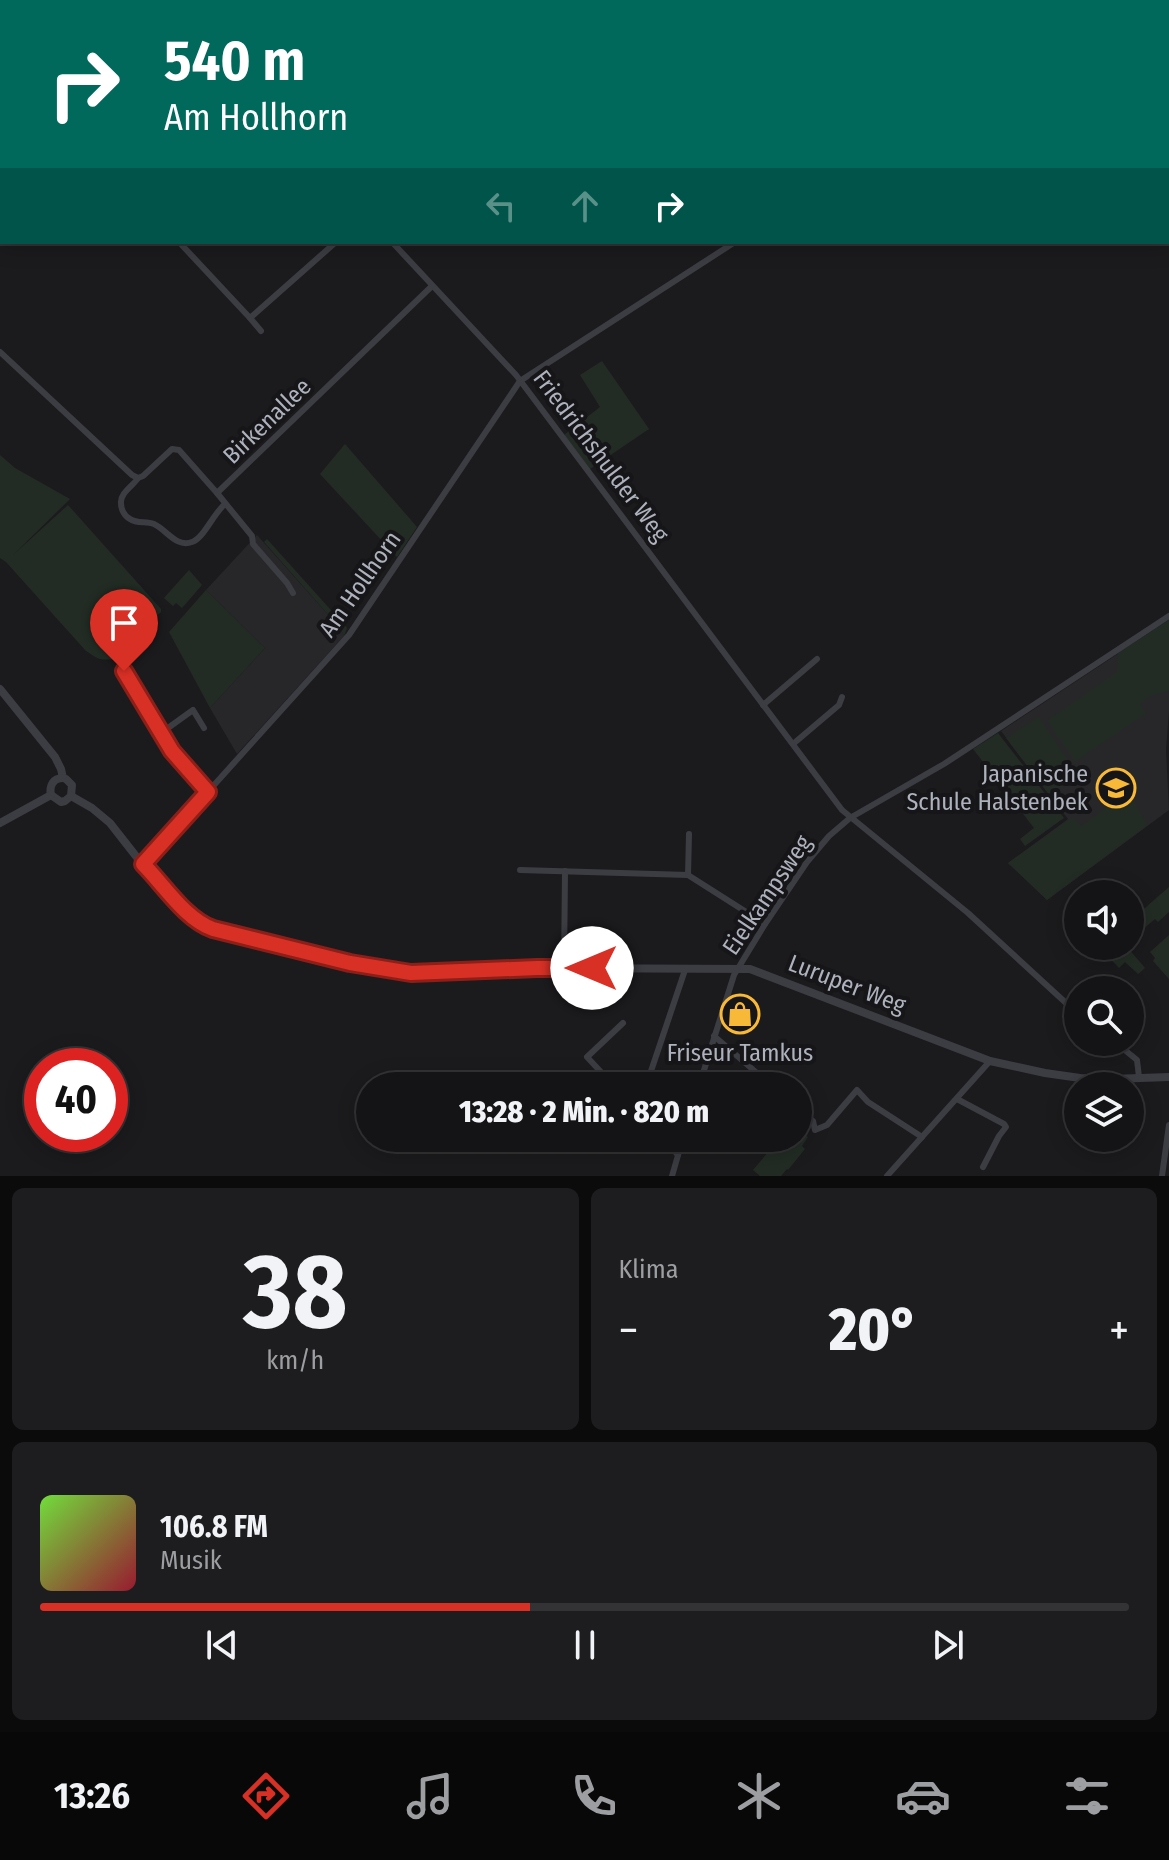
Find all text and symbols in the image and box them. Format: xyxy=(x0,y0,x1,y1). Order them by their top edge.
text: 540 m xyxy=(164,28,305,95)
icon: right xyxy=(32,32,136,136)
text: Am Hollhorn xyxy=(164,96,348,140)
icon: left xyxy=(479,184,523,228)
icon: ahead xyxy=(563,184,607,228)
icon: right xyxy=(647,184,691,228)
street label: Friedrichshulder Weg xyxy=(527,365,675,548)
street label: Birkenallee xyxy=(217,372,317,470)
street label: Am Hollhorn xyxy=(313,526,407,642)
pin xyxy=(90,589,158,671)
icon: arrive xyxy=(102,601,146,645)
place label: Japanische Schule Halstenbek xyxy=(906,760,1089,816)
school or university icon: Japanische Schule Halstenbek xyxy=(1095,767,1137,809)
street label: Eielkampsweg xyxy=(717,829,818,960)
map controls xyxy=(1064,880,1144,1152)
button: sound xyxy=(1064,880,1144,960)
position arrow xyxy=(550,926,634,1010)
street label: Luruper Weg xyxy=(784,949,910,1019)
button: search xyxy=(1064,976,1144,1056)
shop icon: Friseur Tamkus xyxy=(719,993,761,1035)
place label: Friseur Tamkus xyxy=(667,1039,813,1067)
speed limit sign: 40 xyxy=(24,1048,128,1152)
button: layers xyxy=(1064,1072,1144,1152)
text: 13:28 · 2 Min. · 820 m xyxy=(459,1094,709,1130)
text: 38 xyxy=(243,1230,347,1355)
text: Klima xyxy=(619,1254,678,1285)
text: 20° xyxy=(829,1294,918,1366)
text: − xyxy=(619,1304,638,1357)
text: + xyxy=(1109,1304,1129,1357)
text: km/h xyxy=(266,1345,324,1376)
text: 106.8 FM xyxy=(160,1509,268,1545)
text: Musik xyxy=(160,1545,222,1576)
icon: previous xyxy=(200,1623,244,1667)
icon: pause xyxy=(563,1623,607,1667)
icon: next xyxy=(926,1623,970,1667)
icon: directions xyxy=(238,1768,294,1824)
icon: music xyxy=(402,1768,458,1824)
icon: phone xyxy=(566,1768,622,1824)
icon: climate xyxy=(731,1768,787,1824)
icon: car xyxy=(895,1768,951,1824)
icon: filters xyxy=(1059,1768,1115,1824)
text: 13:26 xyxy=(54,1774,130,1818)

